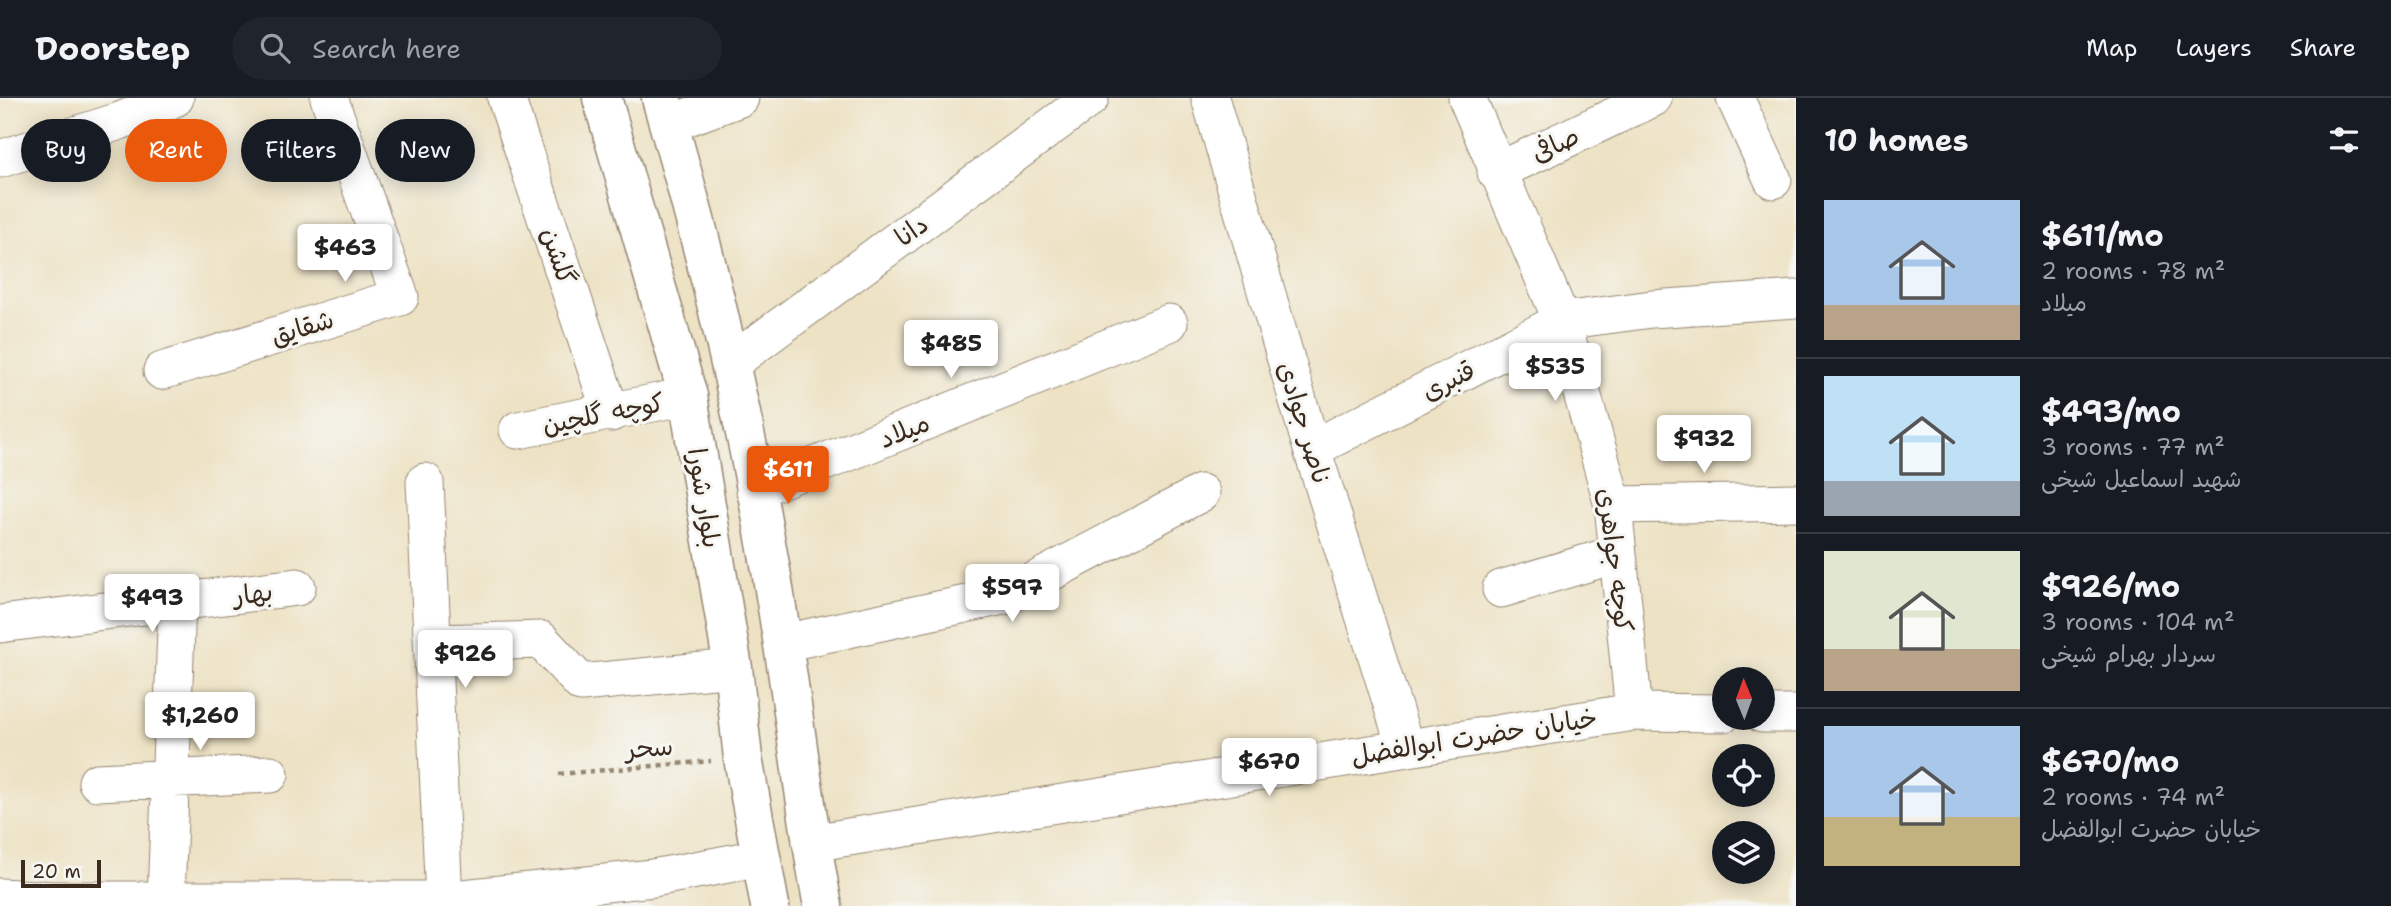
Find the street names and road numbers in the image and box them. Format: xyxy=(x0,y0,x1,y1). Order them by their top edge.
street label: صافی xyxy=(1525,118,1585,170)
street label: دانا xyxy=(887,206,935,254)
street label: گلشن xyxy=(533,223,585,289)
street label: شقایق xyxy=(266,301,338,353)
street label: قنبری xyxy=(1415,352,1481,408)
street label: ناصر جوادی xyxy=(1270,357,1340,489)
street label: کوچه گلچین xyxy=(539,384,667,442)
street label: میلاد xyxy=(873,404,935,456)
street label: بلوار شورا xyxy=(680,445,730,551)
street label: کوچه جواهری xyxy=(1590,486,1642,634)
street label: بهار xyxy=(229,573,275,613)
street label: خیابان حضرت ابوالفضل xyxy=(1348,699,1600,773)
street label: سحر xyxy=(622,727,674,767)

